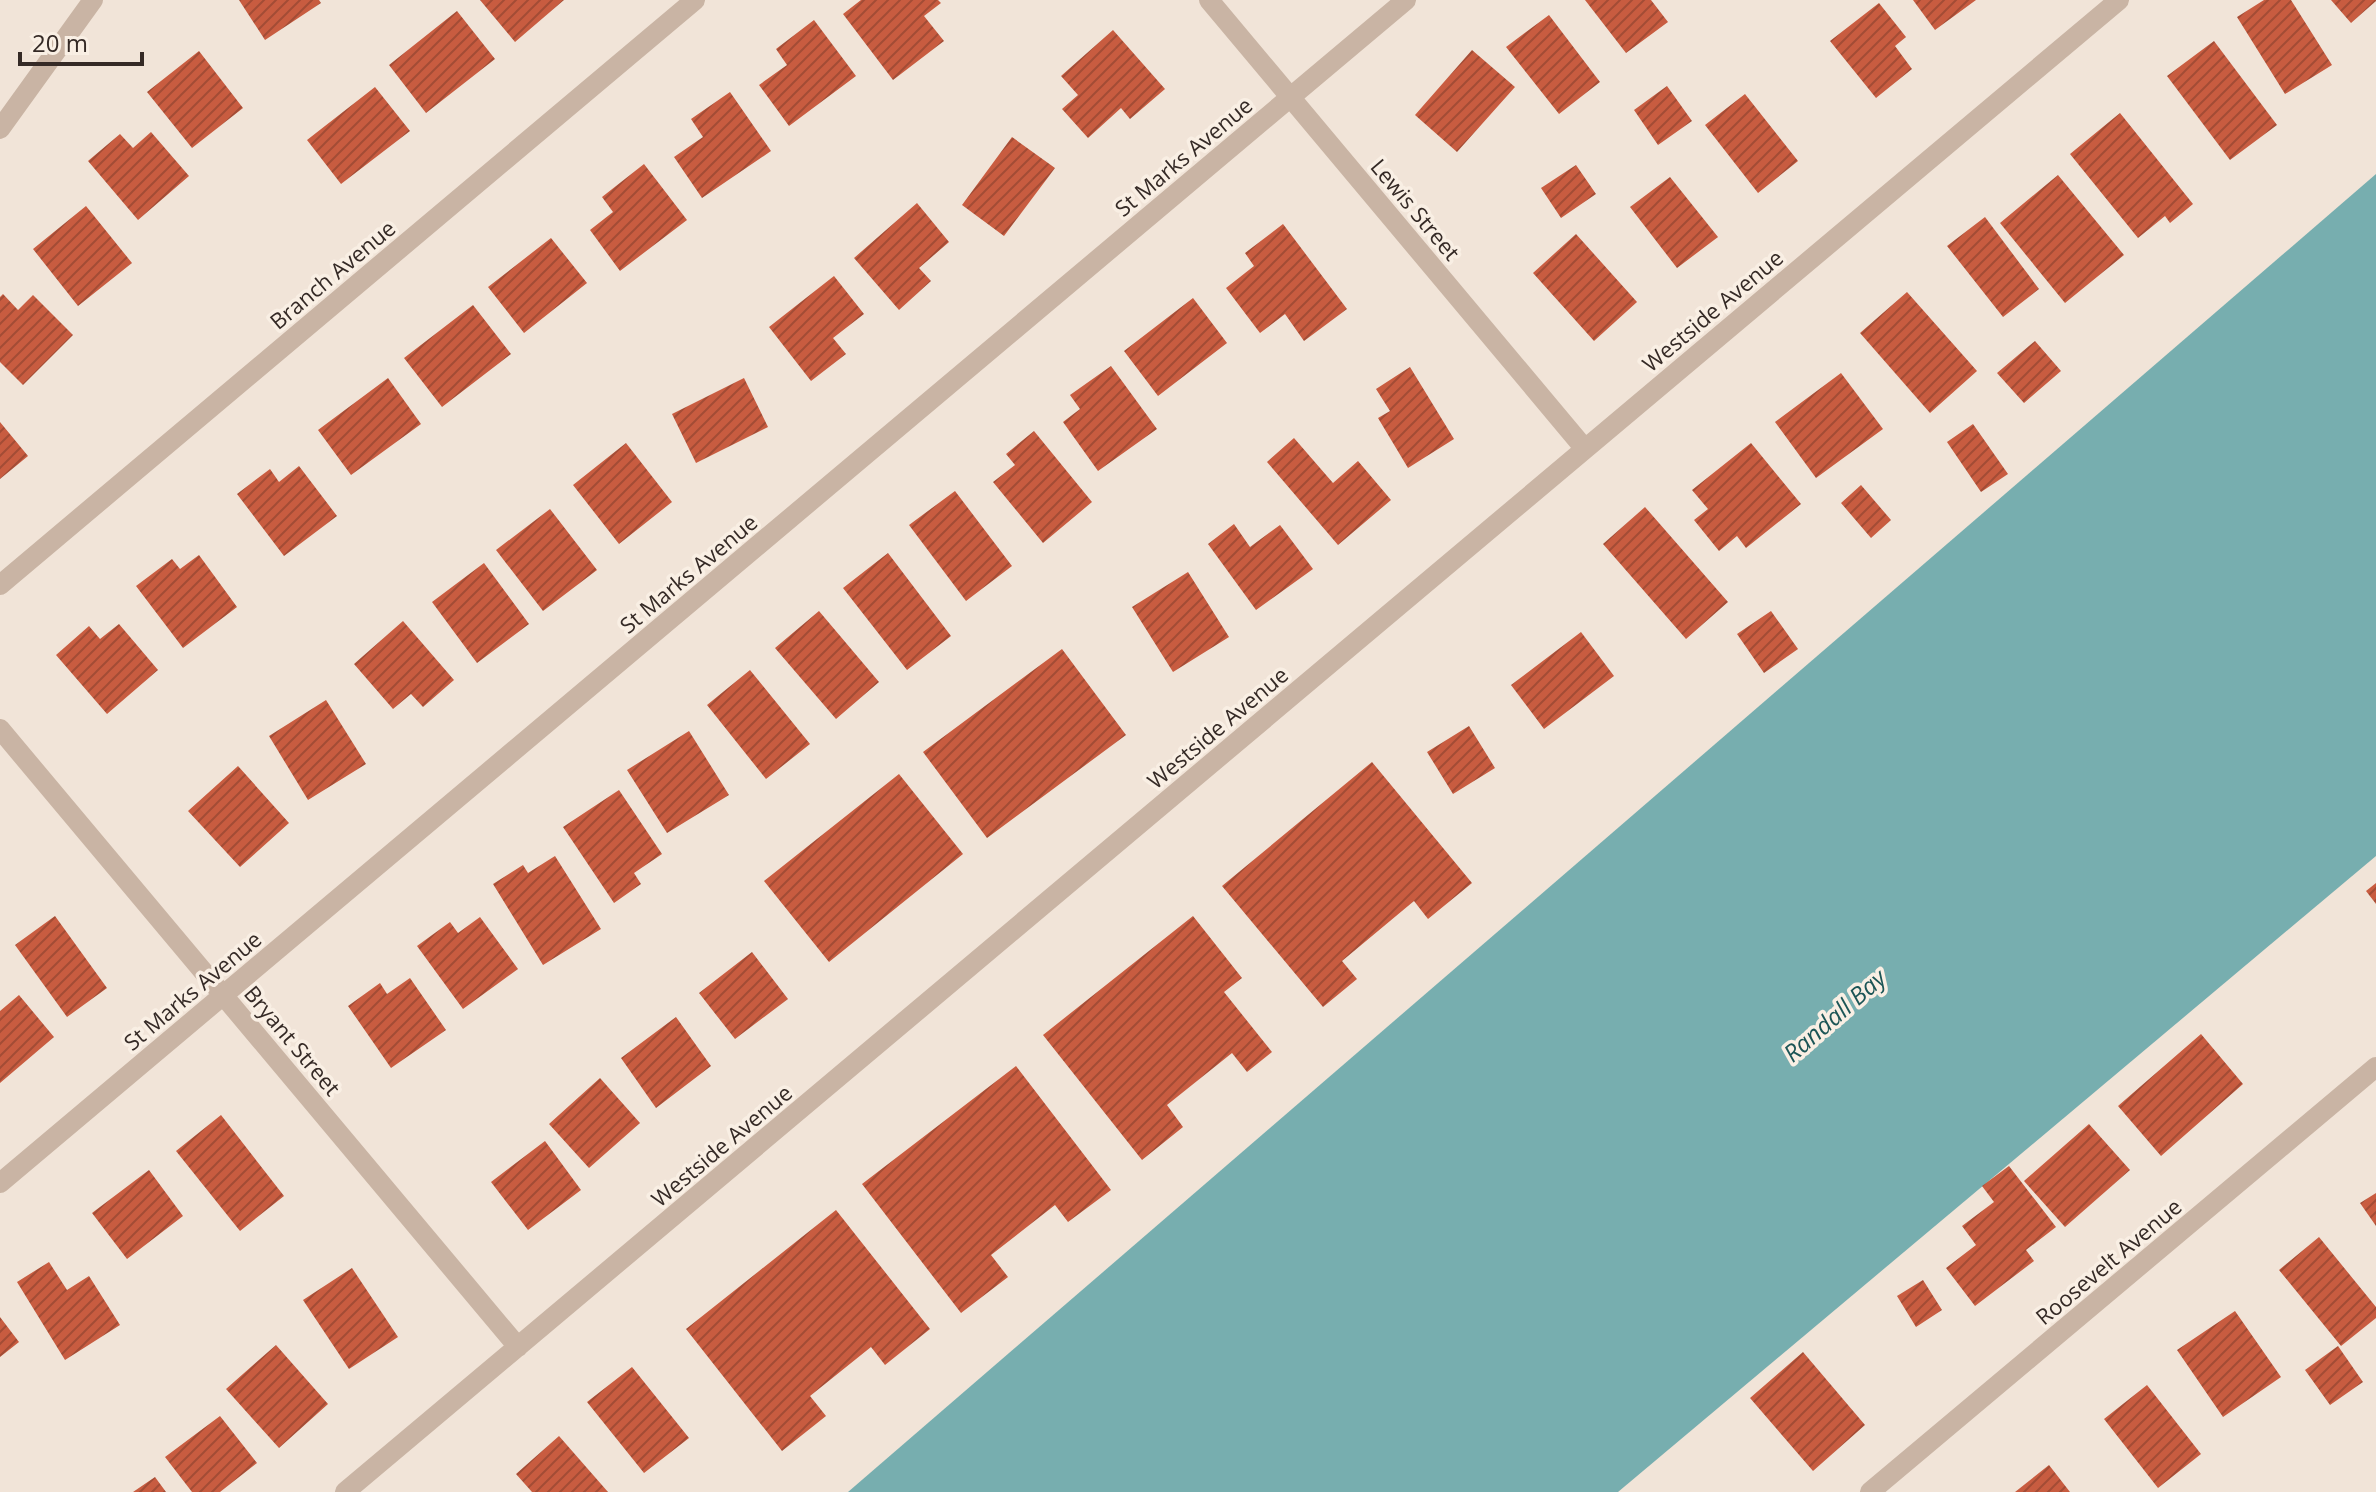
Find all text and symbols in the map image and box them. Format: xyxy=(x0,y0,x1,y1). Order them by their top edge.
scale bar xyxy=(20,16,142,66)
text: 20 m xyxy=(32,26,88,59)
street label: St Marks Avenue xyxy=(1108,90,1258,222)
street label: Lewis Street xyxy=(1365,152,1467,266)
street label: Branch Avenue xyxy=(263,213,401,335)
street label: Westside Avenue xyxy=(1635,242,1789,378)
street label: St Marks Avenue xyxy=(613,507,763,639)
street label: Westside Avenue xyxy=(1140,659,1294,795)
street label: St Marks Avenue xyxy=(117,924,267,1056)
water label: Randall Bay xyxy=(1776,960,1894,1069)
street label: Bryant Street xyxy=(238,979,348,1101)
street label: Westside Avenue xyxy=(644,1077,798,1213)
street label: Roosevelt Avenue xyxy=(2029,1191,2187,1331)

